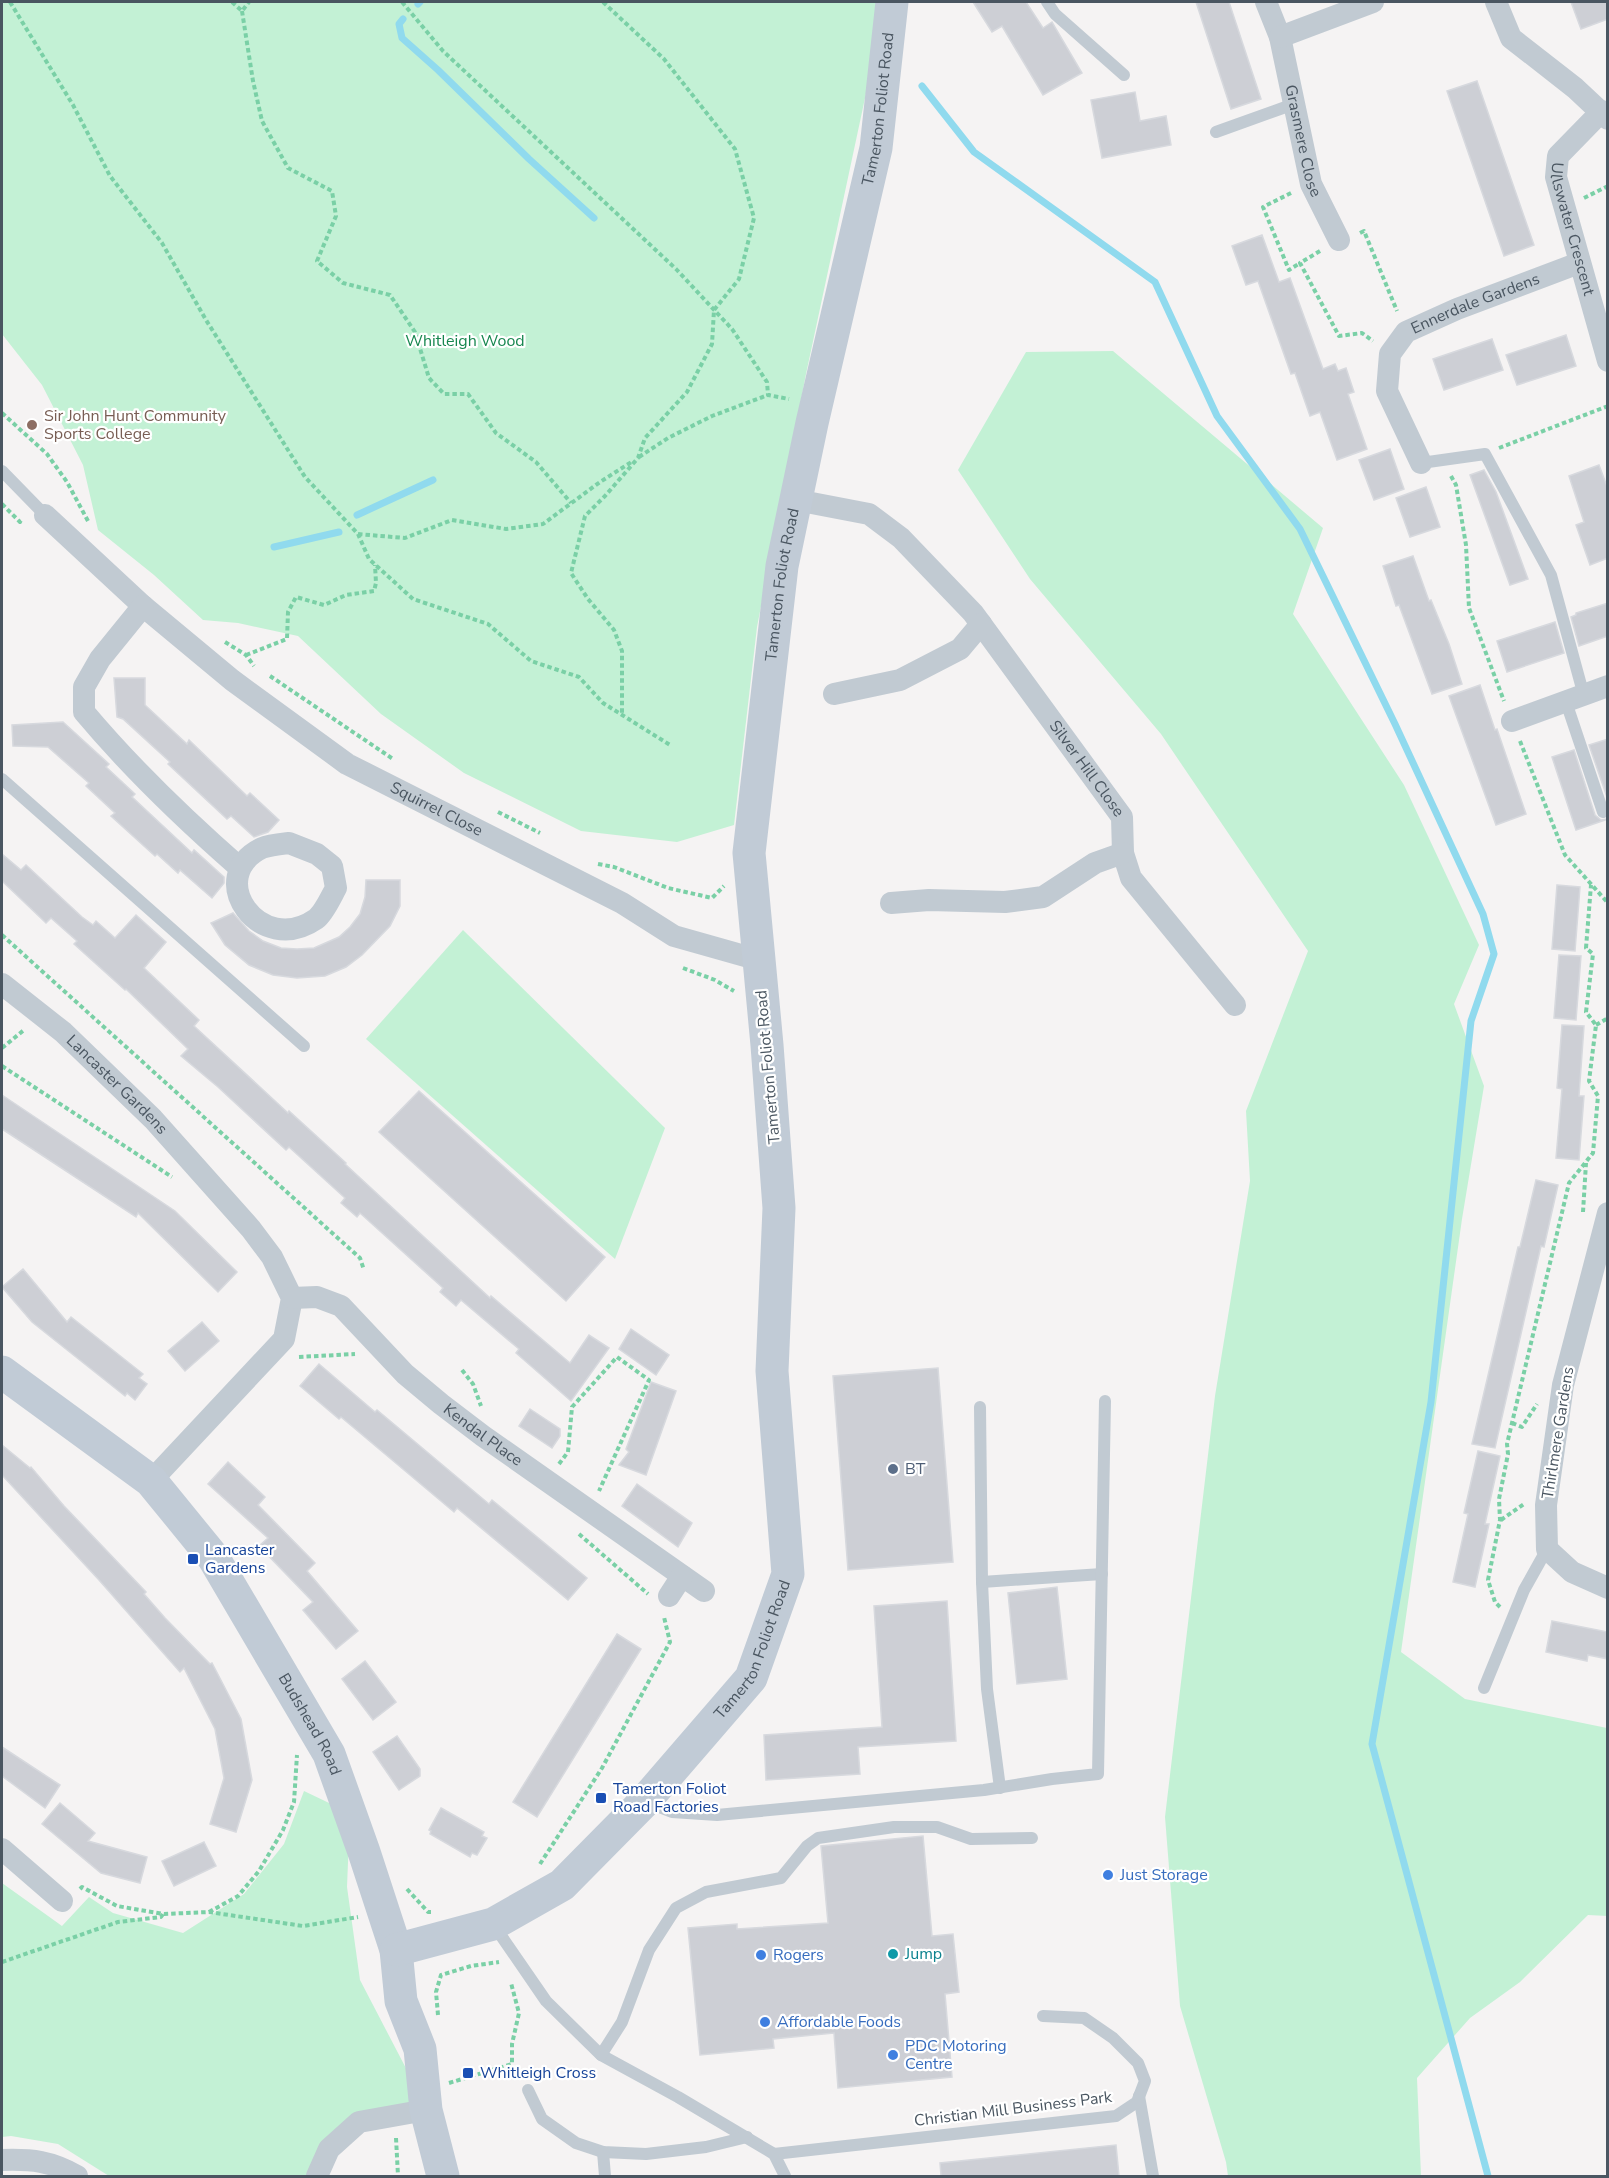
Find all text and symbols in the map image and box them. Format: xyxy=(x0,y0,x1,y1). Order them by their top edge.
street label: Tamerton Foliot Road xyxy=(857,31,900,188)
street label: Grasmere Close xyxy=(1279,83,1327,201)
street label: Ullswater Crescent xyxy=(1545,161,1600,298)
street label: Ennerdale Gardens xyxy=(1407,268,1543,339)
park label: Whitleigh Wood xyxy=(405,330,525,352)
place label: Sir John Hunt Community Sports College xyxy=(44,405,227,445)
marker: Sir John Hunt Community Sports College xyxy=(25,418,39,432)
street label: Tamerton Foliot Road xyxy=(760,506,805,662)
street label: Silver Hill Close xyxy=(1044,716,1129,821)
street label: Squirrel Close xyxy=(386,777,486,842)
street label: Tamerton Foliot Road xyxy=(750,989,786,1145)
street label: Lancaster Gardens xyxy=(61,1030,173,1139)
street label: Thirlmere Gardens xyxy=(1537,1365,1579,1501)
street label: Kendal Place xyxy=(439,1399,527,1471)
place label: BT xyxy=(905,1458,926,1480)
marker: BT xyxy=(886,1462,900,1476)
place label: Lancaster Gardens xyxy=(205,1539,275,1579)
marker: Lancaster Gardens xyxy=(186,1552,200,1566)
street label: Tamerton Foliot Road xyxy=(709,1577,796,1724)
street label: Budshead Road xyxy=(273,1669,347,1778)
place label: Tamerton Foliot Road Factories xyxy=(613,1778,726,1818)
marker: Tamerton Foliot Road Factories xyxy=(594,1791,608,1805)
place label: Just Storage xyxy=(1119,1864,1208,1886)
marker: Just Storage xyxy=(1101,1868,1115,1882)
place label: Jump xyxy=(904,1943,942,1965)
place label: Rogers xyxy=(773,1944,824,1966)
marker: Jump xyxy=(886,1947,900,1961)
marker: Rogers xyxy=(754,1948,768,1962)
place label: Affordable Foods xyxy=(777,2011,901,2033)
marker: Affordable Foods xyxy=(758,2015,772,2029)
place label: PDC Motoring Centre xyxy=(905,2035,1007,2075)
marker: PDC Motoring Centre xyxy=(886,2048,900,2062)
place label: Whitleigh Cross xyxy=(480,2062,596,2084)
marker: Whitleigh Cross xyxy=(461,2066,475,2080)
street label: Christian Mill Business Park xyxy=(913,2086,1114,2132)

